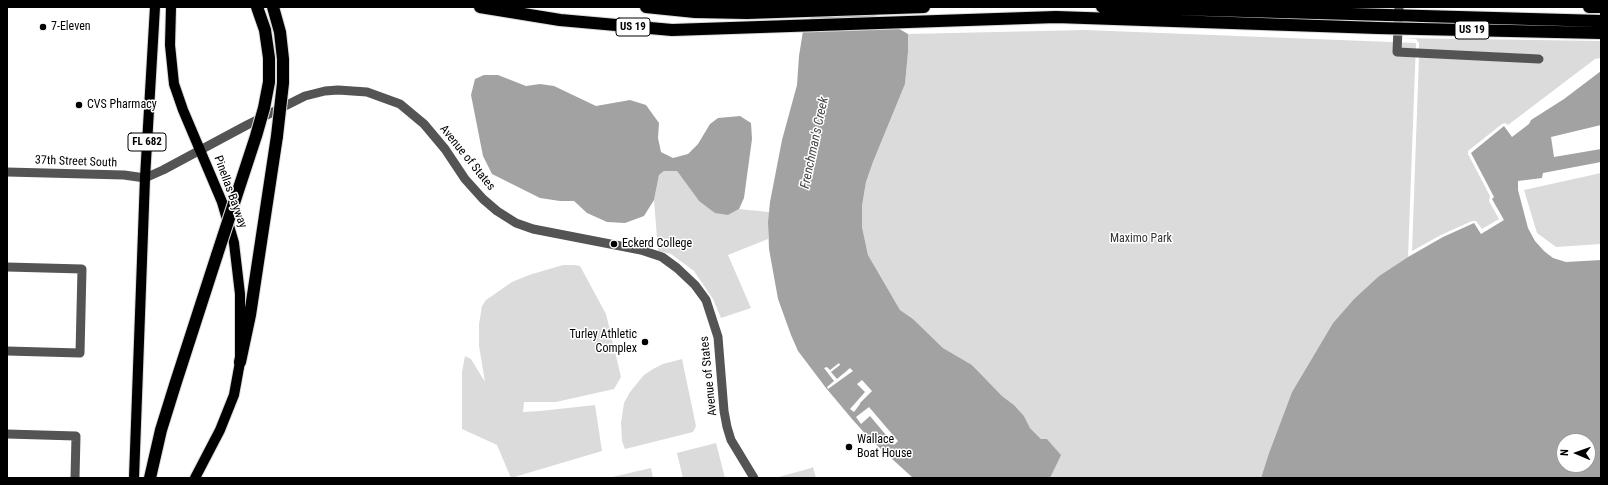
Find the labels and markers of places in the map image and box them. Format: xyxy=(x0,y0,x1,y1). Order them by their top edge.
place label: 7-Eleven xyxy=(51,20,91,34)
marker: 7-Eleven xyxy=(38,22,48,32)
place label: CVS Pharmacy xyxy=(87,98,157,112)
marker: CVS Pharmacy xyxy=(74,100,84,110)
place label: Eckerd College xyxy=(622,237,692,251)
marker: Eckerd College xyxy=(609,239,619,249)
place label: Turley Athletic Complex xyxy=(569,328,637,356)
marker: Turley Athletic Complex xyxy=(640,337,650,347)
place label: Wallace Boat House xyxy=(857,433,912,461)
marker: Wallace Boat House xyxy=(844,442,854,452)

